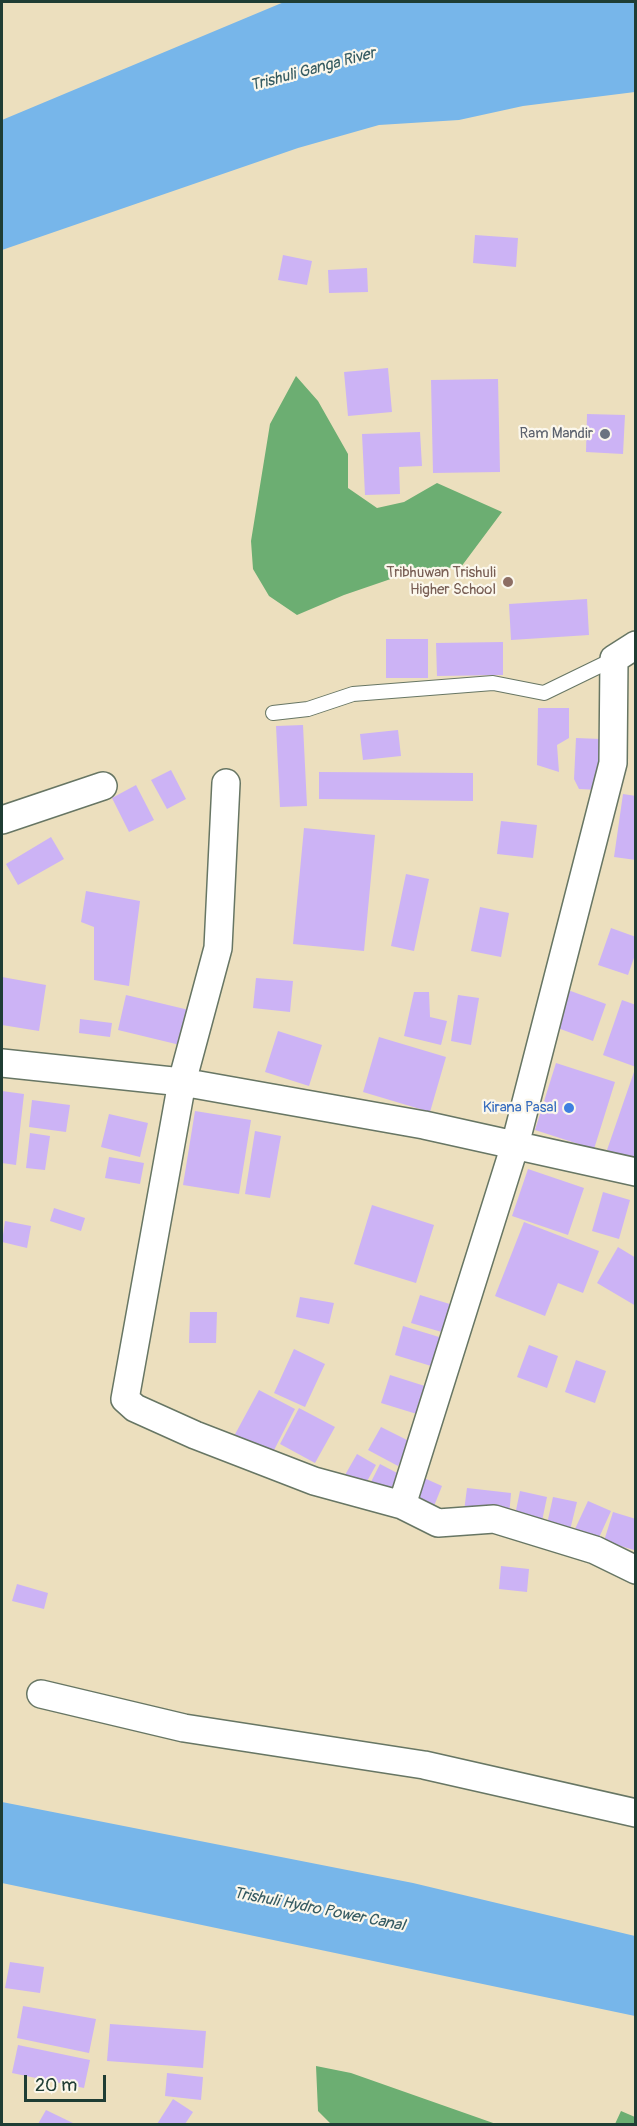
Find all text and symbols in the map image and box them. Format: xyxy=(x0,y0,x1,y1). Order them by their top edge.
water label: Trishuli Ganga River xyxy=(248,44,378,96)
place label: Ram Mandir xyxy=(520,425,593,443)
marker: Ram Mandir xyxy=(598,427,612,441)
place label: Tribhuwan Trishuli Higher School xyxy=(386,564,496,599)
marker: Tribhuwan Trishuli Higher School xyxy=(501,575,515,589)
place label: Kirana Pasal xyxy=(483,1099,557,1117)
marker: Kirana Pasal xyxy=(562,1101,576,1115)
water label: Trishuli Hydro Power Canal xyxy=(232,1884,406,1936)
scale bar xyxy=(27,2063,110,2101)
text: 20 m xyxy=(35,2074,77,2097)

